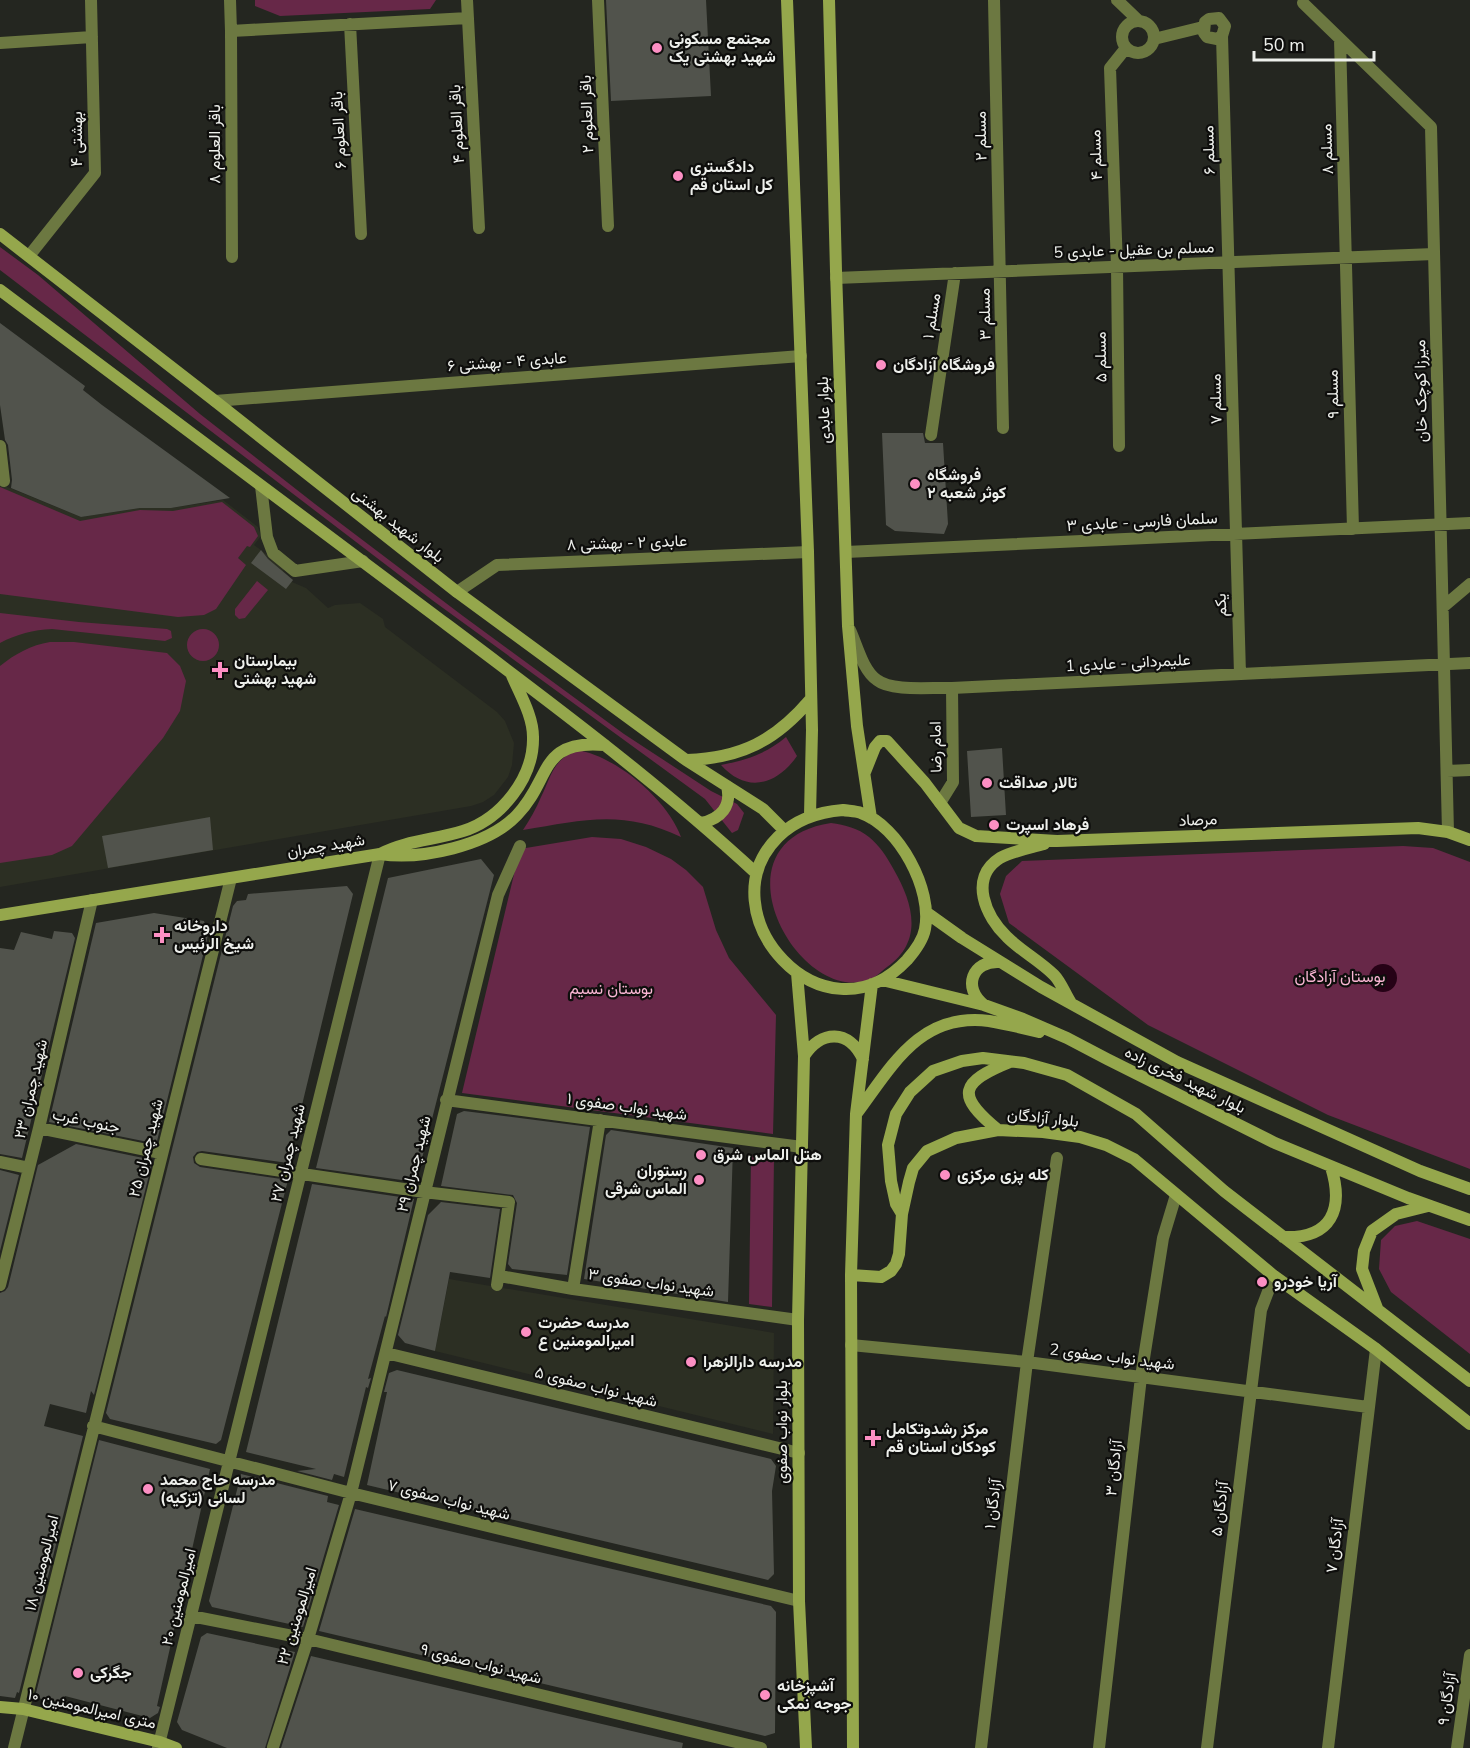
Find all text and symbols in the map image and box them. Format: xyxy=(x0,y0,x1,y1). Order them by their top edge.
scale bar xyxy=(1254,24,1374,62)
place label: مجتمع مسکونی شهید بهشتی یک xyxy=(669,28,776,68)
text: 50 m xyxy=(1263,33,1305,57)
marker: مجتمع مسکونی شهید بهشتی یک xyxy=(650,41,664,55)
street label: باقر العلوم ۲ xyxy=(575,75,599,153)
street label: باقر العلوم ۴ xyxy=(444,84,470,164)
street label: باقر العلوم ۶ xyxy=(326,91,352,169)
street label: باقر العلوم ۸ xyxy=(204,104,226,184)
street label: بهشتی ۴ xyxy=(66,111,88,167)
street label: مسلم ۲ xyxy=(970,111,992,161)
street label: مسلم ۸ xyxy=(1315,123,1339,175)
street label: مسلم ۶ xyxy=(1197,125,1221,175)
street label: مسلم ۴ xyxy=(1084,129,1108,181)
place label: دادگستری کل استان قم xyxy=(690,156,773,196)
marker: دادگستری کل استان قم xyxy=(671,169,685,183)
street label: مسلم بن عقیل - عابدی 5 xyxy=(1053,236,1215,264)
street label: مسلم ۳ xyxy=(974,288,996,340)
street label: مسلم ۱ xyxy=(918,292,946,340)
street label: مسلم ۵ xyxy=(1090,331,1112,383)
street label: میرزا کوچک خان xyxy=(1409,339,1433,443)
street label: عابدی ۴ - بهشتی ۶ xyxy=(447,347,567,377)
place label: فروشگاه آزادگان xyxy=(893,354,995,376)
marker: فروشگاه آزادگان xyxy=(874,358,888,372)
street label: مسلم ۹ xyxy=(1322,369,1344,419)
street label: مسلم ۷ xyxy=(1205,373,1227,425)
street label: بلوار عابدی xyxy=(812,376,836,444)
place label: فروشگاه کوثر شعبه ۲ xyxy=(927,464,1006,504)
marker: فروشگاه کوثر شعبه ۲ xyxy=(908,477,922,491)
street label: بلوار شهید بهشتی xyxy=(347,482,449,568)
street label: سلمان فارسی - عابدی ۳ xyxy=(1066,507,1218,537)
street label: عابدی ۲ - بهشتی ۸ xyxy=(566,530,688,556)
street label: یکم xyxy=(1210,593,1232,617)
street label: علیمردانی - عابدی 1 xyxy=(1065,649,1191,677)
place label: بیمارستان شهید بهشتی xyxy=(234,650,316,690)
marker: بیمارستان شهید بهشتی xyxy=(211,661,229,679)
street label: امام رضا xyxy=(925,721,947,773)
place label: تالار صداقت xyxy=(999,772,1077,794)
marker: تالار صداقت xyxy=(980,776,994,790)
street label: مرصاد xyxy=(1178,808,1218,832)
place label: فرهاد اسپرت xyxy=(1006,814,1089,836)
marker: فرهاد اسپرت xyxy=(987,818,1001,832)
street label: شهید چمران xyxy=(285,829,367,863)
place label: داروخانه شیخ الرئیس xyxy=(174,915,254,955)
marker: داروخانه شیخ الرئیس xyxy=(155,928,169,942)
park label: بوستان آزادگان xyxy=(1294,966,1386,988)
park label: بوستان نسیم xyxy=(569,978,653,1000)
street label: شهید چمران ۲۳ xyxy=(9,1037,53,1141)
street label: بلوار شهید فخری زاده xyxy=(1121,1041,1249,1119)
street label: شهید نواب صفوی ۱ xyxy=(566,1088,688,1126)
street label: شهید چمران ۲۵ xyxy=(123,1097,169,1199)
street label: شهید چمران ۲۷ xyxy=(265,1102,311,1204)
street label: جنوب غرب xyxy=(50,1103,122,1139)
street label: بلوار آزادگان xyxy=(1006,1103,1080,1133)
street label: شهید چمران ۲۹ xyxy=(391,1113,437,1215)
place label: هتل الماس شرق xyxy=(713,1144,822,1166)
marker: هتل الماس شرق xyxy=(694,1148,708,1162)
place label: رستوران الماس شرقی xyxy=(605,1160,687,1200)
place label: کله پزی مرکزی xyxy=(957,1164,1049,1186)
marker: کله پزی مرکزی xyxy=(938,1168,952,1182)
marker: رستوران الماس شرقی xyxy=(692,1173,706,1187)
street label: شهید نواب صفوی ۳ xyxy=(587,1263,715,1303)
place label: آریا خودرو xyxy=(1274,1271,1339,1293)
marker: آریا خودرو xyxy=(1255,1275,1269,1289)
place label: مدرسه حضرت امیرالمومنین ع xyxy=(538,1312,634,1352)
marker: مدرسه حضرت امیرالمومنین ع xyxy=(519,1325,533,1339)
street label: شهید نواب صفوی 2 xyxy=(1048,1338,1176,1376)
place label: مدرسه دارالزهرا xyxy=(703,1351,802,1373)
marker: مدرسه دارالزهرا xyxy=(684,1355,698,1369)
street label: شهید نواب صفوی ۵ xyxy=(532,1361,660,1413)
street label: بلوار نواب صفوی xyxy=(771,1380,793,1484)
place label: مرکز رشدوتکامل کودکان استان قم xyxy=(886,1418,996,1458)
marker: مرکز رشدوتکامل کودکان استان قم xyxy=(864,1429,882,1447)
street label: آزادگان ۳ xyxy=(1100,1438,1128,1497)
place label: مدرسه حاج محمد لسانی (تزکیه) xyxy=(160,1469,276,1509)
street label: شهید نواب صفوی ۷ xyxy=(385,1474,513,1526)
street label: آزادگان ۱ xyxy=(979,1477,1007,1530)
street label: آزادگان ۵ xyxy=(1206,1479,1234,1538)
marker: مدرسه حاج محمد لسانی (تزکیه) xyxy=(141,1482,155,1496)
street label: امیرالمومنین ۱۸ xyxy=(19,1513,65,1613)
street label: آزادگان ۷ xyxy=(1321,1516,1349,1575)
street label: امیرالمومنین ۲۰ xyxy=(156,1546,202,1648)
street label: امیرالمومنین ۲۲ xyxy=(272,1565,322,1667)
street label: شهید نواب صفوی ۹ xyxy=(418,1638,544,1690)
place label: جگرکی xyxy=(90,1662,132,1684)
marker: جگرکی xyxy=(71,1666,85,1680)
street label: آزادگان ۹ xyxy=(1432,1670,1462,1727)
place label: آشپزخانه جوجه نمکی xyxy=(777,1675,852,1715)
street label: ۱۰ متری امیرالمومنین xyxy=(25,1683,159,1735)
marker: آشپزخانه جوجه نمکی xyxy=(758,1688,772,1702)

